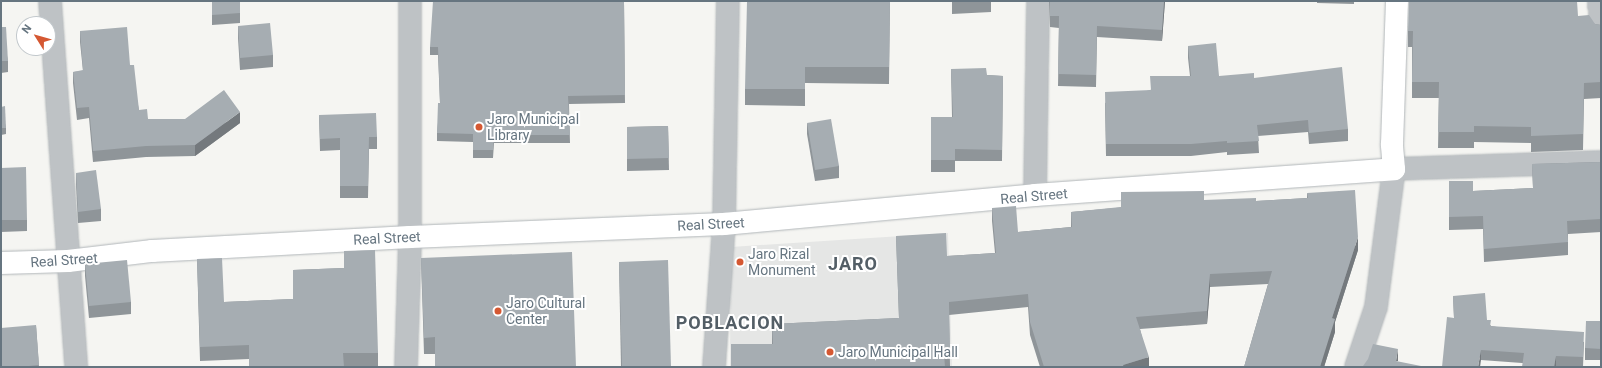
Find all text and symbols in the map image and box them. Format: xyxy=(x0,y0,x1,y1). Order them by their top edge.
north arrow xyxy=(16,16,56,56)
text: N xyxy=(19,22,34,36)
place label: Jaro Municipal Library xyxy=(487,111,579,144)
marker: Jaro Municipal Library xyxy=(474,122,484,132)
street label: Real Street xyxy=(1000,185,1068,207)
street label: Real Street xyxy=(677,214,745,234)
street label: Real Street xyxy=(353,228,421,248)
place label: Jaro Rizal Monument xyxy=(748,246,816,278)
street label: Real Street xyxy=(30,249,98,271)
district label: JARO xyxy=(828,253,878,275)
marker: Jaro Rizal Monument xyxy=(735,257,745,267)
place label: Jaro Cultural Center xyxy=(506,295,585,328)
marker: Jaro Cultural Center xyxy=(493,306,503,316)
district label: POBLACION xyxy=(676,312,784,334)
place label: Jaro Municipal Hall xyxy=(838,344,958,360)
marker: Jaro Municipal Hall xyxy=(825,347,835,357)

